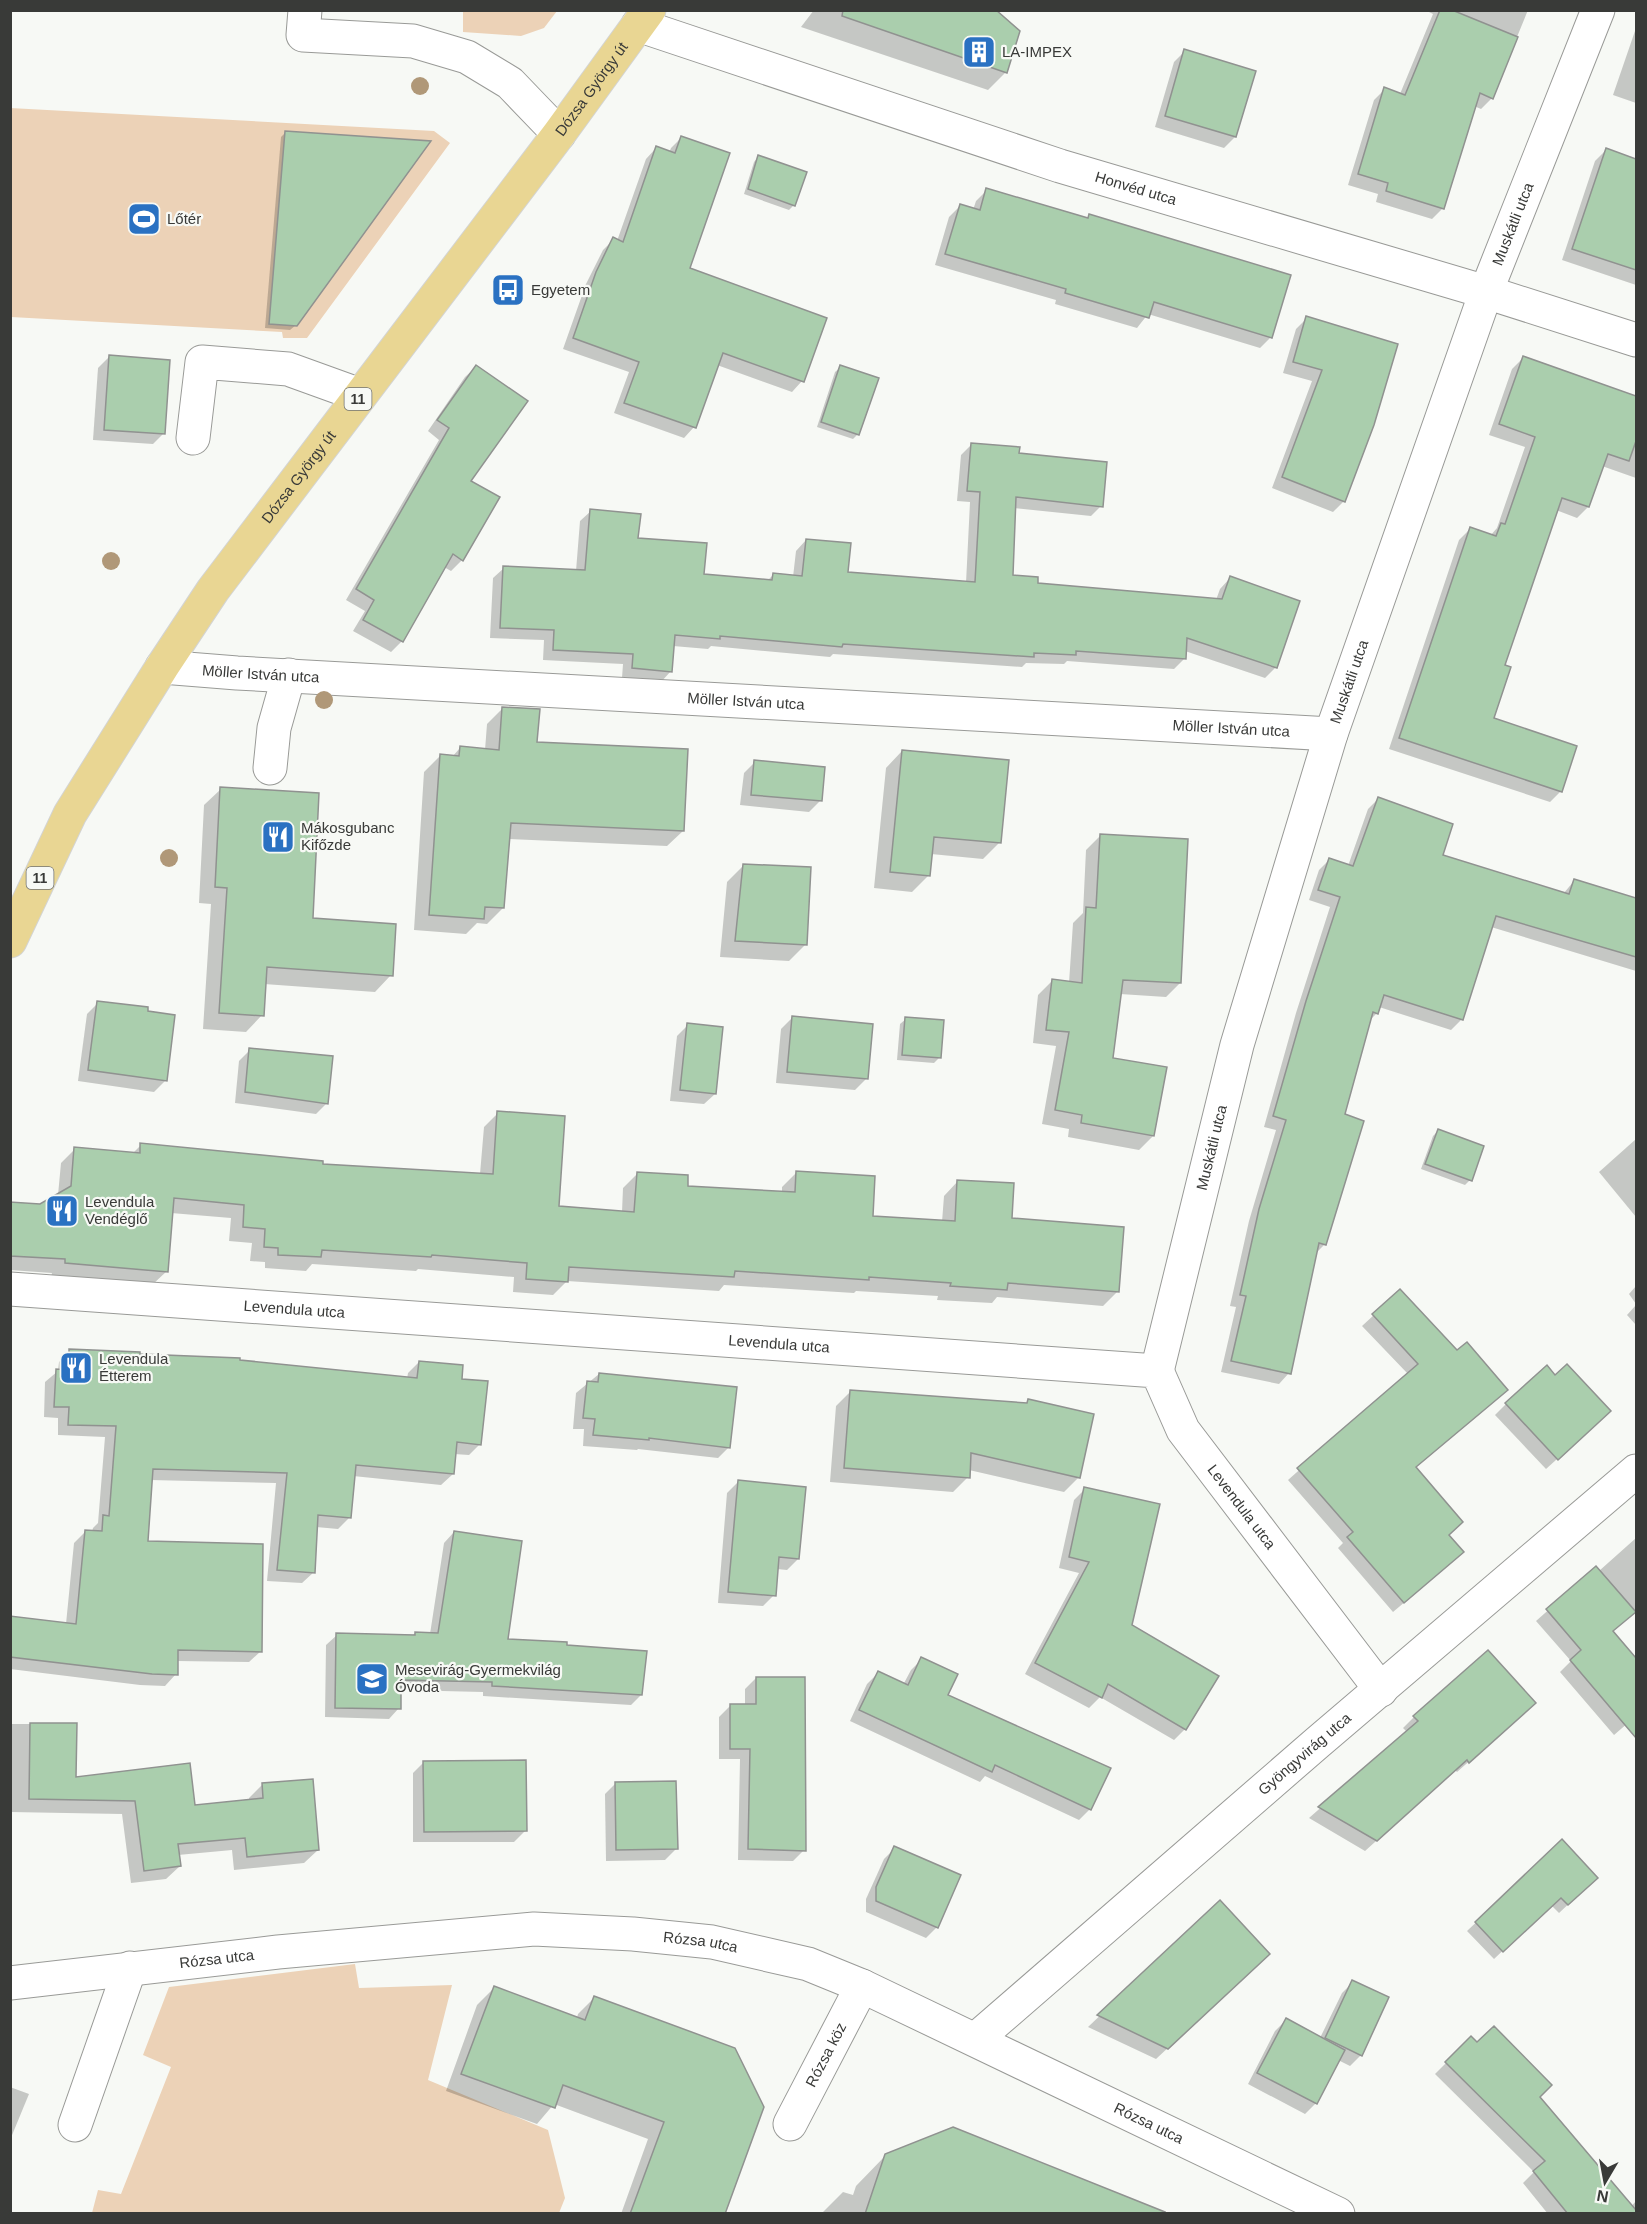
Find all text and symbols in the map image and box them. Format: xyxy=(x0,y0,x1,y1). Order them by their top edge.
building icon: LA-IMPEX xyxy=(961,34,997,70)
street label: Dózsa György út xyxy=(551,38,631,139)
place label: LA-IMPEX xyxy=(1002,43,1072,60)
street label: Honvéd utca xyxy=(1093,168,1179,208)
street label: Muskátli utca xyxy=(1488,179,1537,268)
sports icon: Lőtér xyxy=(126,201,162,237)
place label: Lőtér xyxy=(167,210,201,227)
bus stop icon: Egyetem xyxy=(490,272,526,308)
place label: Egyetem xyxy=(531,281,590,298)
road number: 11 xyxy=(344,388,372,410)
street label: Dózsa György út xyxy=(258,426,339,526)
street label: Muskátli utca xyxy=(1326,637,1372,726)
street label: Möller István utca xyxy=(201,661,321,686)
street label: Möller István utca xyxy=(687,689,806,713)
street label: Möller István utca xyxy=(1172,716,1291,740)
restaurant icon: Mákosgubanc Kifőzde xyxy=(260,819,296,855)
place label: Mákosgubanc Kifőzde xyxy=(301,819,395,853)
road number: 11 xyxy=(26,867,54,889)
street label: Muskátli utca xyxy=(1193,1102,1230,1192)
restaurant icon: Levendula Vendéglő xyxy=(44,1193,80,1229)
place label: Levendula Vendéglő xyxy=(85,1193,155,1227)
street label: Levendula utca xyxy=(243,1297,346,1321)
street label: Levendula utca xyxy=(728,1331,831,1356)
restaurant icon: Levendula Étterem xyxy=(58,1350,94,1386)
place label: Levendula Étterem xyxy=(99,1350,169,1384)
street label: Levendula utca xyxy=(1204,1461,1280,1553)
school or university icon: Mesevirág-Gyermekvilág Óvoda xyxy=(354,1661,390,1697)
place label: Mesevirág-Gyermekvilág Óvoda xyxy=(395,1661,561,1695)
street label: Gyöngyvirág utca xyxy=(1255,1709,1355,1798)
street label: Rózsa utca xyxy=(663,1928,740,1956)
street label: Rózsa utca xyxy=(178,1946,255,1971)
street label: Rózsa köz xyxy=(802,2020,849,2090)
street label: Rózsa utca xyxy=(1111,2099,1187,2147)
north arrow xyxy=(1575,2152,1635,2212)
text: N xyxy=(1595,2187,1610,2206)

